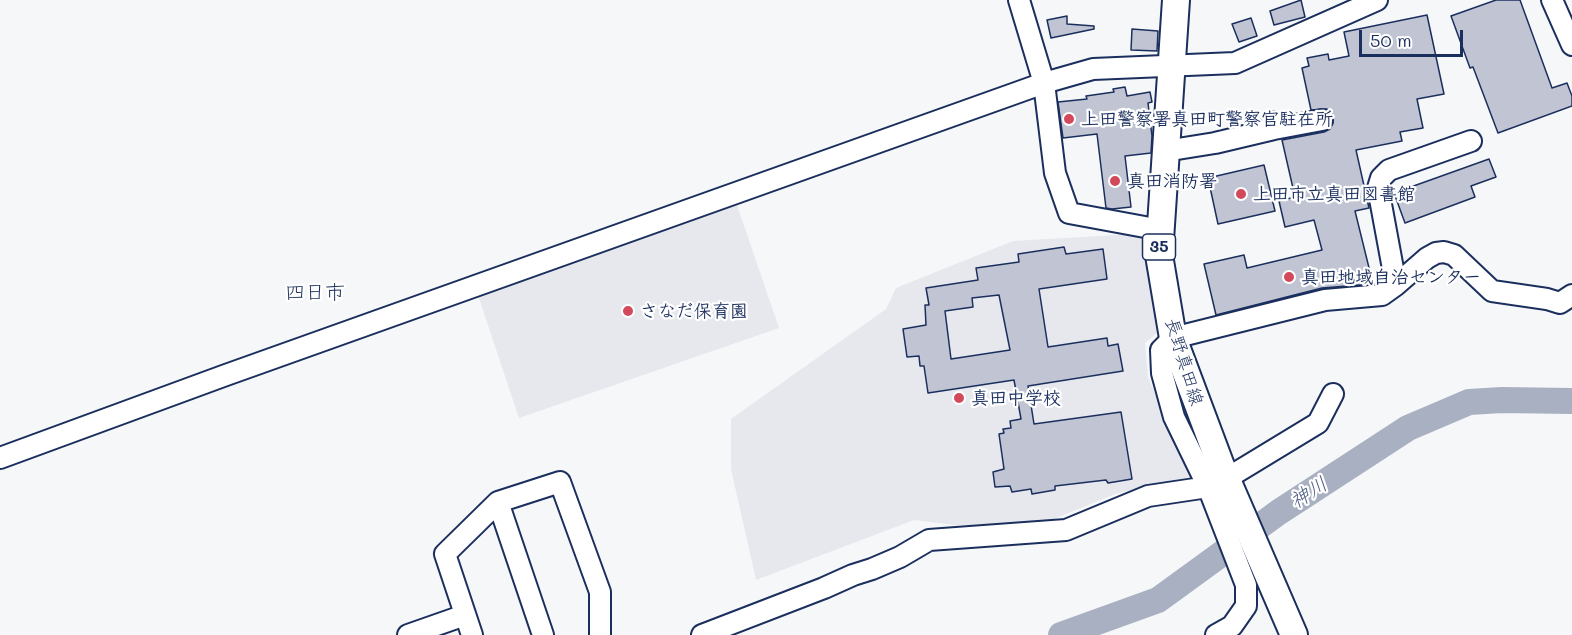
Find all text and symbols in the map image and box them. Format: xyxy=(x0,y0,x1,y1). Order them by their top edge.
scale bar xyxy=(1362,18,1466,56)
text: 50 m xyxy=(1370,28,1412,52)
place label: 上田警察署真田町警察官駐在所 xyxy=(1081,108,1333,130)
marker: 上田警察署真田町警察官駐在所 xyxy=(1062,112,1076,126)
place label: 真田消防署 xyxy=(1127,170,1217,192)
marker: 真田消防署 xyxy=(1108,174,1122,188)
place label: 上田市立真田図書館 xyxy=(1253,183,1415,205)
marker: 上田市立真田図書館 xyxy=(1234,187,1248,201)
road number: 35 xyxy=(1142,234,1176,260)
place label: 真田地域自治センター xyxy=(1301,266,1481,288)
marker: 真田地域自治センター xyxy=(1282,270,1296,284)
district label: 四日市 xyxy=(285,281,345,305)
place label: さなだ保育園 xyxy=(640,300,748,322)
marker: さなだ保育園 xyxy=(621,304,635,318)
street label: 長野真田線 xyxy=(1161,316,1207,408)
place label: 真田中学校 xyxy=(971,387,1061,409)
marker: 真田中学校 xyxy=(952,391,966,405)
water label: 神川 xyxy=(1286,472,1332,514)

